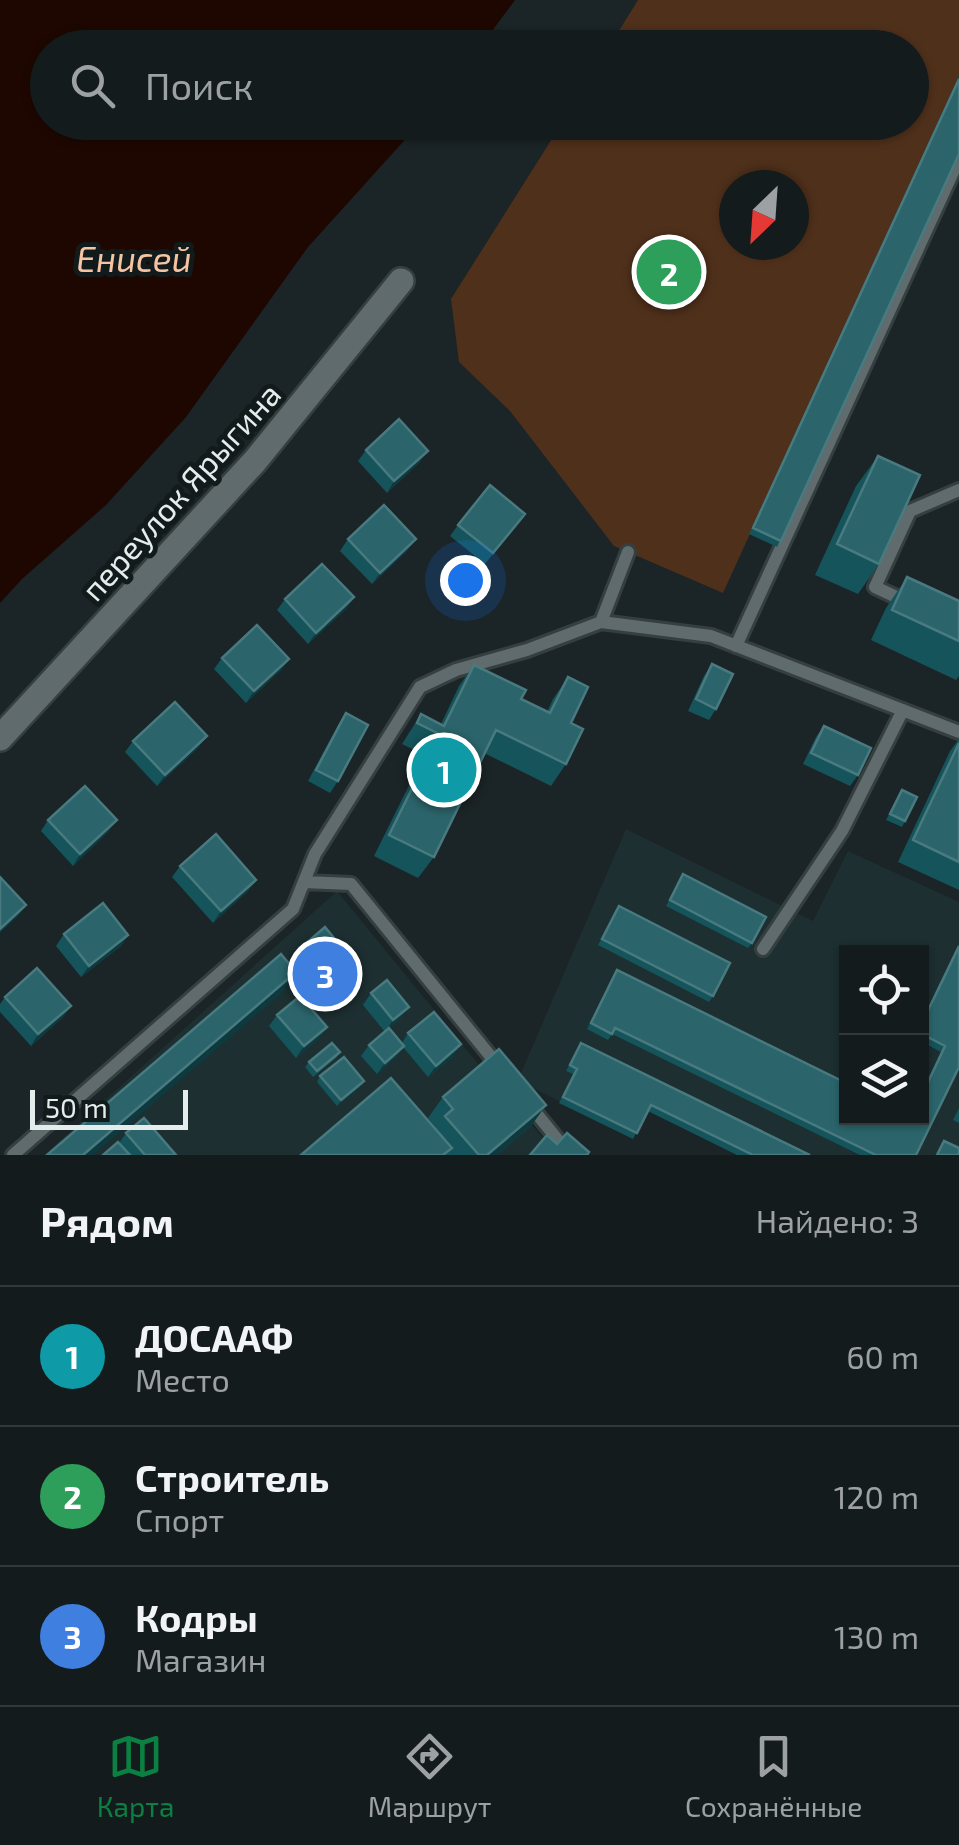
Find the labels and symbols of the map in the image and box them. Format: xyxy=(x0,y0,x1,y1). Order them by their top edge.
north arrow xyxy=(719,170,809,260)
pin: 2 xyxy=(636,234,702,310)
water label: Енисей xyxy=(76,237,192,279)
street label: переулок Ярыгина xyxy=(72,375,288,608)
your location xyxy=(440,555,491,606)
pin: 1 xyxy=(412,732,476,808)
pin: 3 xyxy=(292,936,358,1012)
scale bar xyxy=(30,1085,188,1130)

